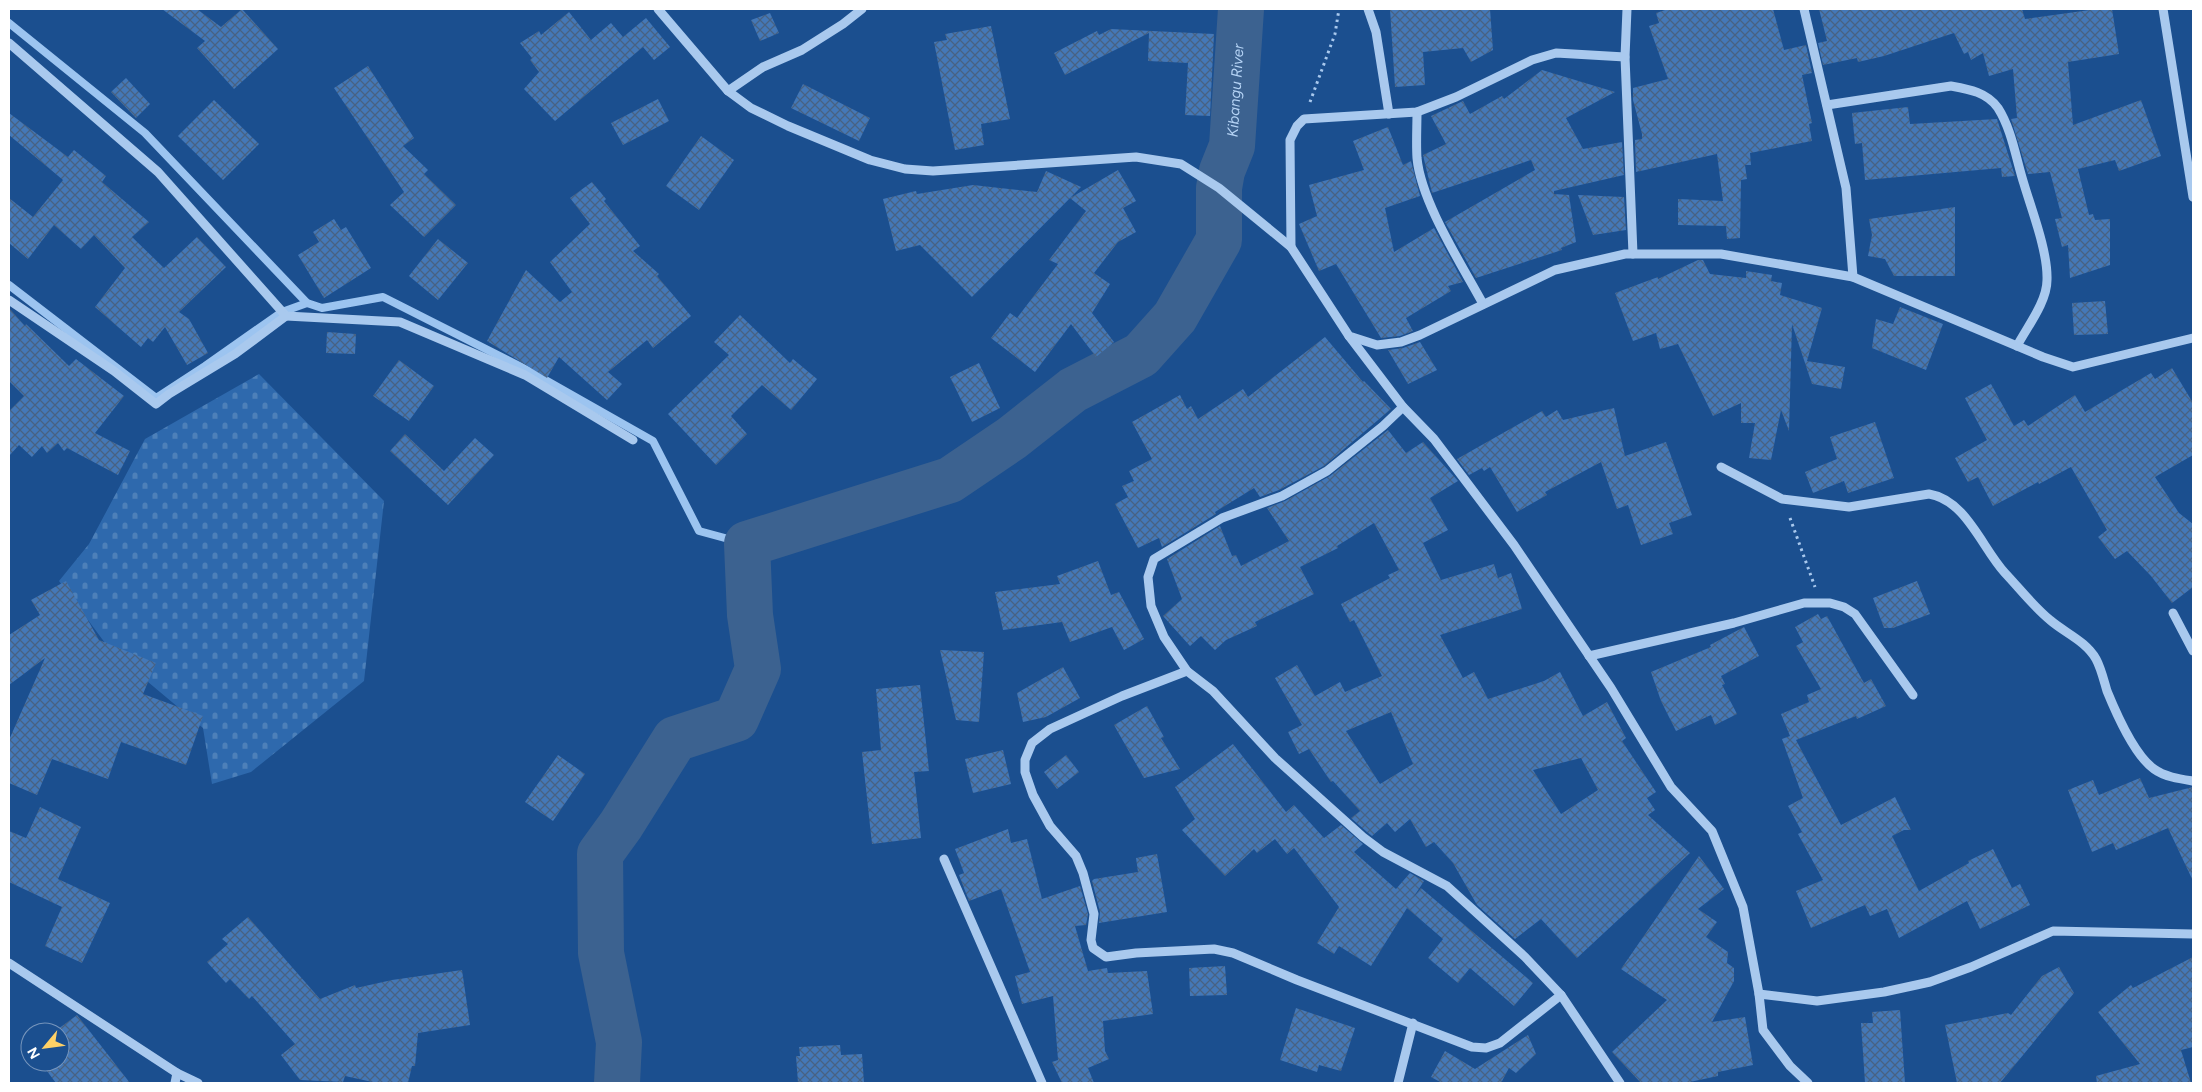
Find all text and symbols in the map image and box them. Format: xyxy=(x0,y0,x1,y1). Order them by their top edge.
water label: Kibangu River xyxy=(1224,42,1248,138)
north arrow xyxy=(20,1022,70,1072)
text: N xyxy=(24,1044,44,1062)

